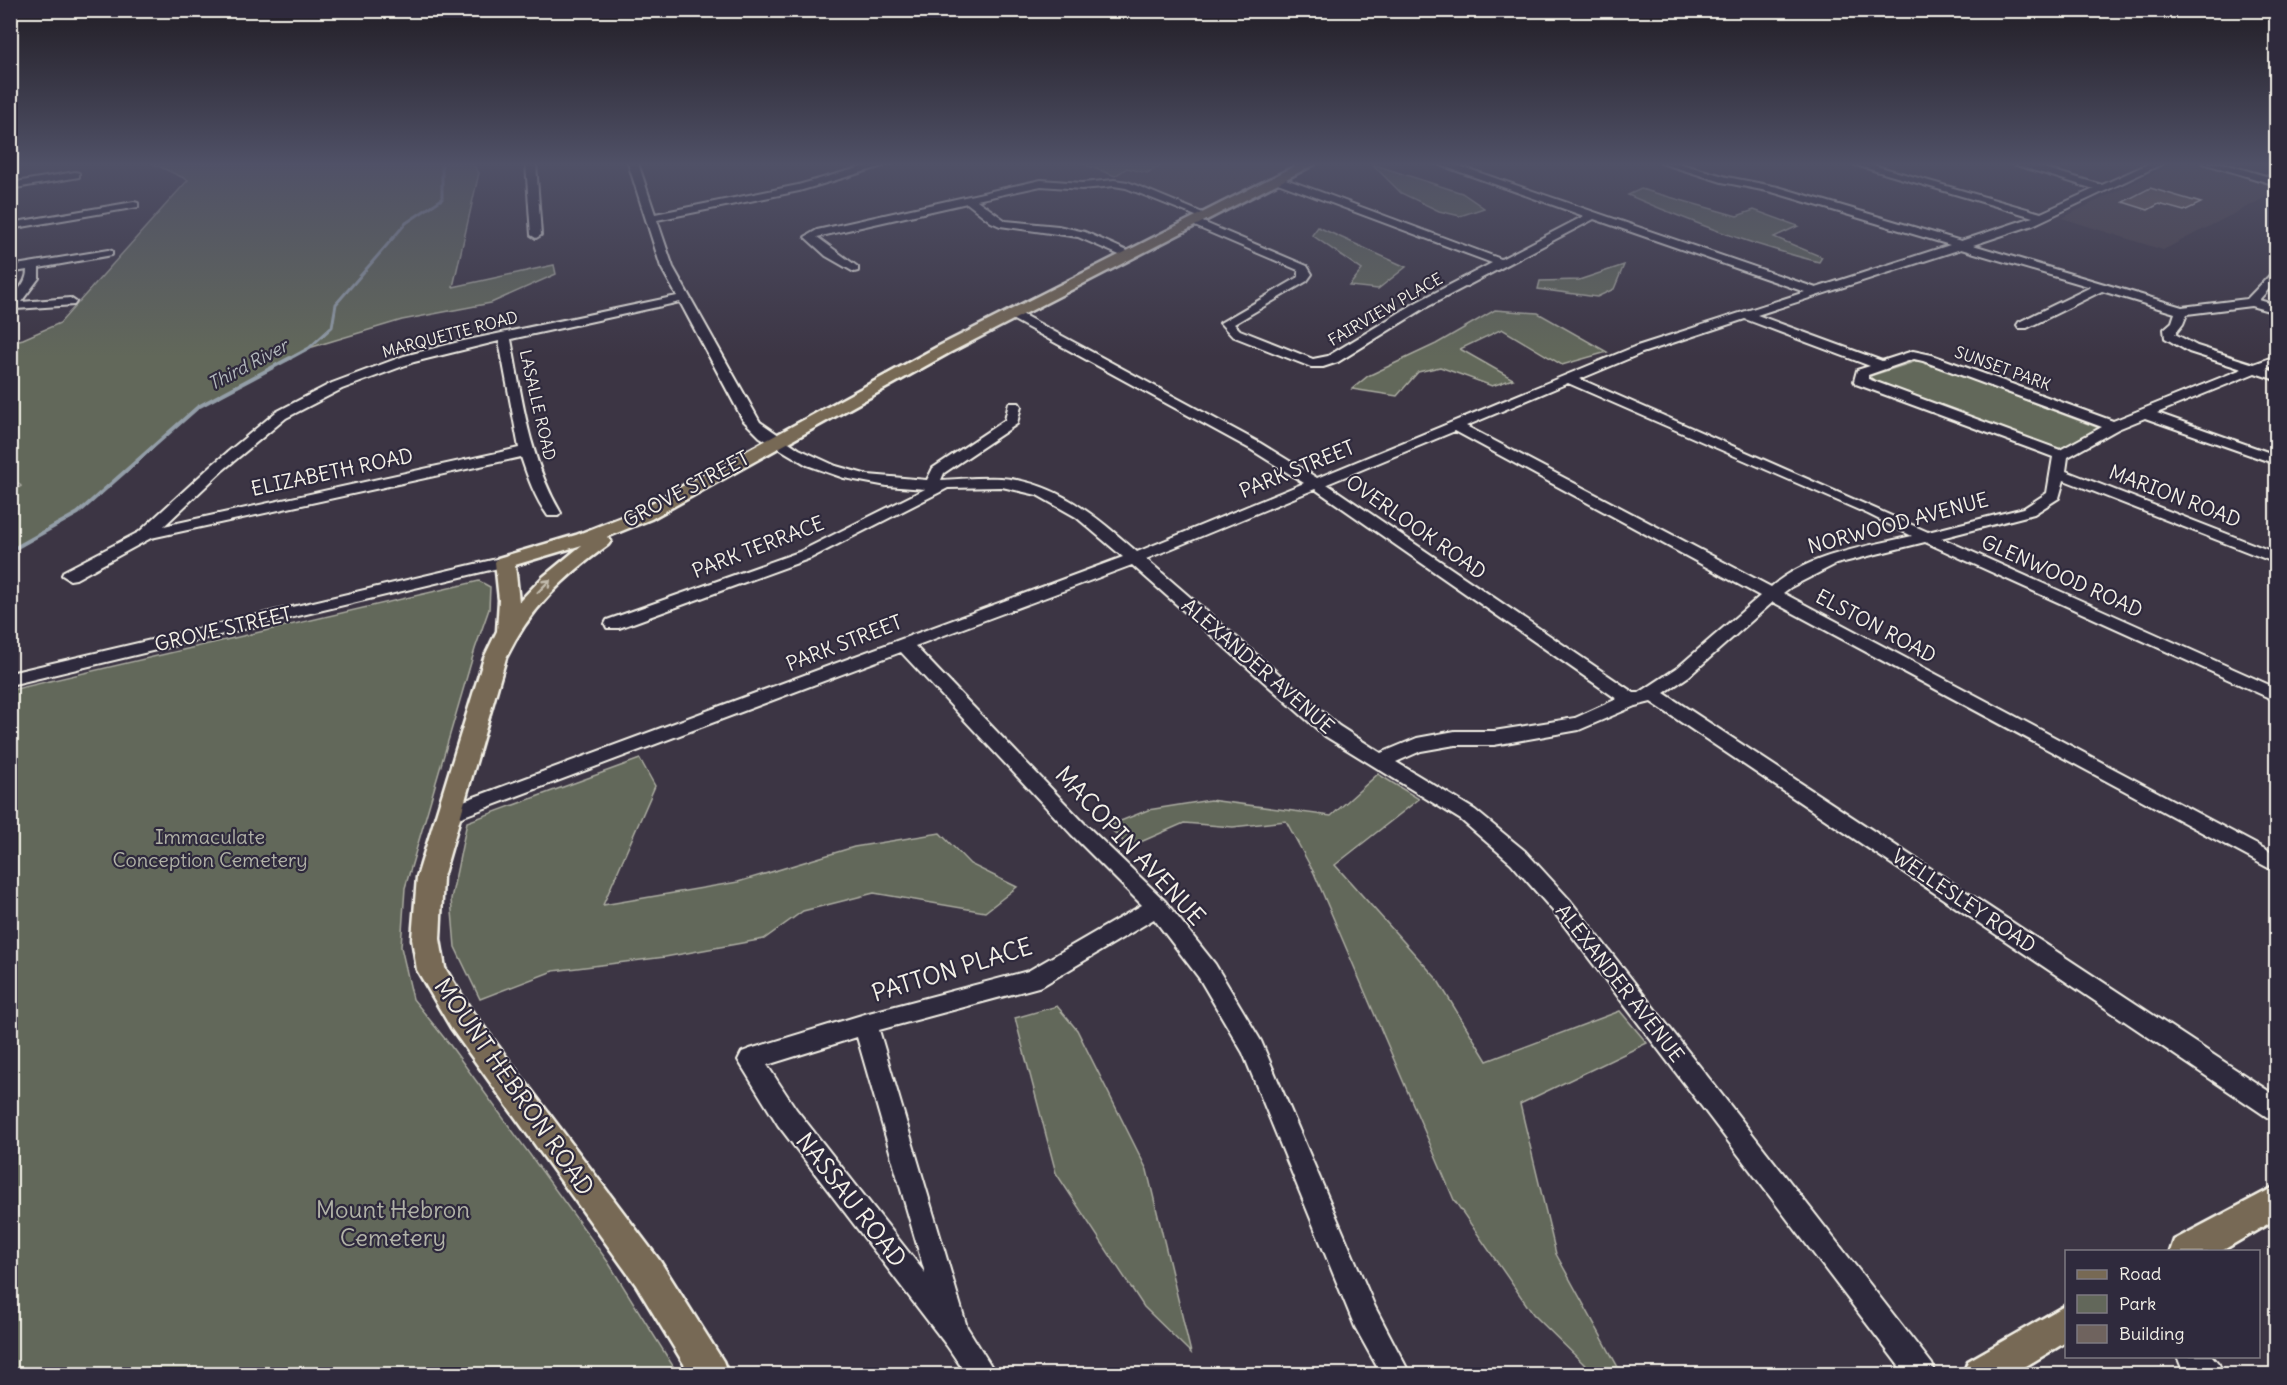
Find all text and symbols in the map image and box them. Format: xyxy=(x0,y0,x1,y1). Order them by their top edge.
street label: FAIRVIEW PLACE xyxy=(1324,268,1446,350)
street label: MARQUETTE ROAD xyxy=(380,306,520,362)
water label: Third River xyxy=(204,333,294,395)
street label: SUNSET PARK xyxy=(1952,341,2054,395)
street label: LASALLE ROAD xyxy=(516,348,560,462)
street label: PARK STREET xyxy=(1235,434,1358,503)
street label: ELIZABETH ROAD xyxy=(249,442,415,501)
street label: GROVE STREET xyxy=(618,445,753,532)
street label: MARION ROAD xyxy=(2106,459,2245,532)
street label: OVERLOOK ROAD xyxy=(1341,469,1491,584)
street label: NORWOOD AVENUE xyxy=(1805,486,1991,559)
street label: PARK TERRACE xyxy=(688,510,827,583)
street label: GLENWOOD ROAD xyxy=(1978,529,2147,622)
one-way arrow xyxy=(537,578,552,593)
street label: ELSTON ROAD xyxy=(1812,583,1941,668)
street label: ALEXANDER AVENUE xyxy=(1177,593,1340,739)
street label: GROVE STREET xyxy=(152,601,294,656)
street label: PARK STREET xyxy=(782,609,905,676)
street label: MACOPIN AVENUE xyxy=(1049,759,1212,931)
park label: Immaculate Conception Cemetery xyxy=(113,824,308,872)
street label: WELLESLEY ROAD xyxy=(1888,843,2041,958)
street label: ALEXANDER AVENUE xyxy=(1551,899,1690,1067)
street label: PATTON PLACE xyxy=(868,930,1035,1008)
street label: MOUNT HEBRON ROAD xyxy=(428,972,601,1201)
street label: NASSAU ROAD xyxy=(790,1126,914,1273)
park label: Mount Hebron Cemetery xyxy=(316,1194,470,1252)
legend xyxy=(2065,1250,2260,1358)
text: Road xyxy=(2119,1262,2162,1285)
text: Park xyxy=(2119,1292,2156,1315)
text: Building xyxy=(2119,1322,2184,1345)

